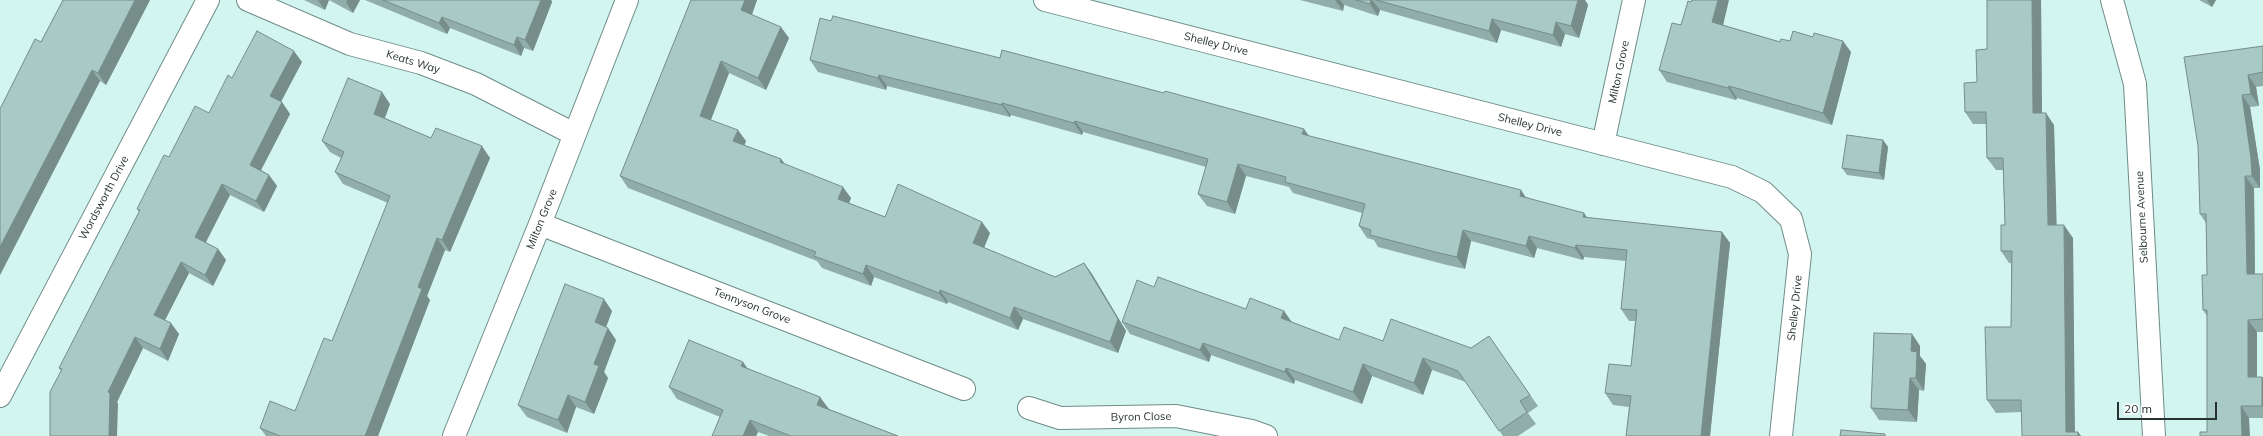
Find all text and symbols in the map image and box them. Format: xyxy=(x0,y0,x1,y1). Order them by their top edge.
street label: Shelley Drive xyxy=(1183,30,1249,58)
street label: Milton Grove xyxy=(1606,39,1632,105)
street label: Keats Way xyxy=(384,48,442,76)
street label: Shelley Drive xyxy=(1497,111,1563,139)
street label: Wordsworth Drive xyxy=(76,154,132,242)
street label: Selbourne Avenue xyxy=(2133,171,2151,263)
street label: Milton Grove xyxy=(524,187,560,251)
street label: Shelley Drive xyxy=(1785,275,1805,341)
street label: Tennyson Grove xyxy=(712,285,792,327)
scale bar xyxy=(2119,394,2219,420)
text: 20 m xyxy=(2124,401,2152,416)
street label: Byron Close xyxy=(1111,410,1171,424)

